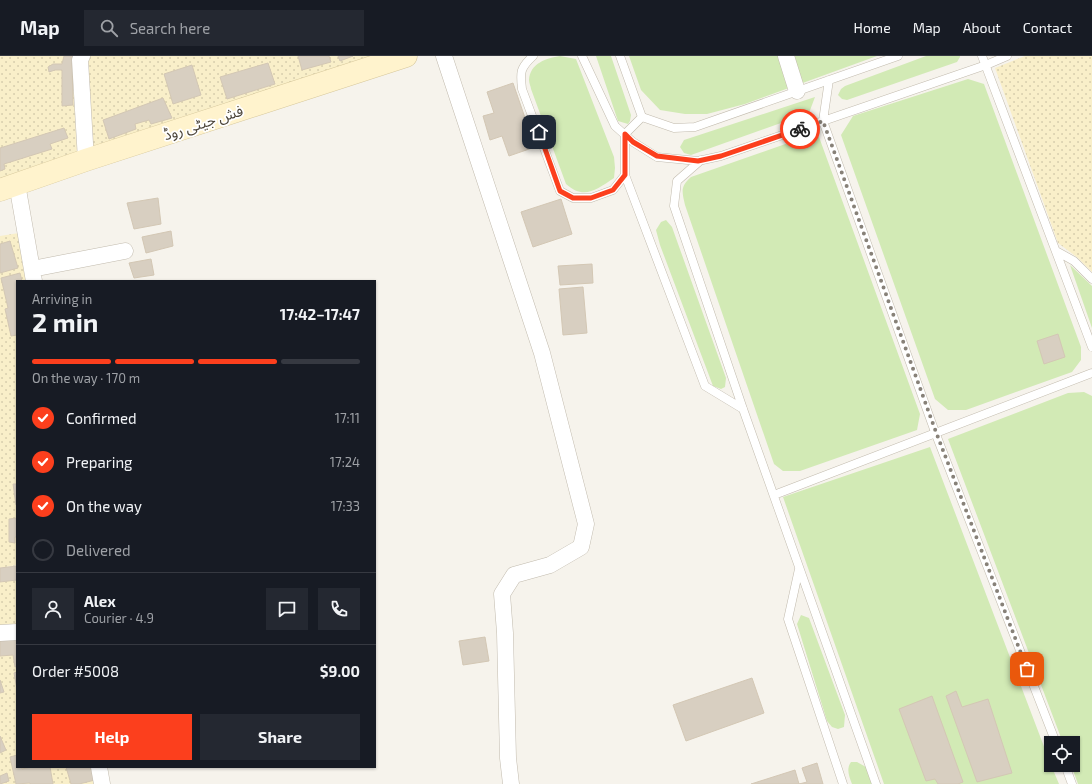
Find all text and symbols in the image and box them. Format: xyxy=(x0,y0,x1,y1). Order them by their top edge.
search box xyxy=(84,10,364,46)
text: Map xyxy=(20,16,60,39)
icon: search xyxy=(98,17,120,39)
text: Search here xyxy=(130,19,210,37)
text: Home xyxy=(854,19,891,36)
text: Map xyxy=(913,19,941,36)
text: About xyxy=(963,19,1001,36)
text: Contact xyxy=(1023,19,1072,36)
street label: فش جیٹی روڈ xyxy=(161,101,246,144)
courier xyxy=(780,109,820,149)
pin xyxy=(522,115,556,149)
icon: bike xyxy=(789,118,811,140)
icon: home xyxy=(528,121,550,143)
text: Arriving in xyxy=(32,291,92,307)
text: 17:42–17:47 xyxy=(280,305,360,323)
text: 2 min xyxy=(32,306,98,337)
text: On the way · 170 m xyxy=(32,370,140,386)
icon: check xyxy=(32,407,54,429)
text: Confirmed xyxy=(66,409,137,427)
text: 17:11 xyxy=(335,410,360,426)
icon: check xyxy=(32,451,54,473)
text: Preparing xyxy=(66,453,132,471)
text: 17:24 xyxy=(330,454,360,470)
icon: check xyxy=(32,495,54,517)
text: On the way xyxy=(66,497,142,515)
text: 17:33 xyxy=(331,498,360,514)
text: Delivered xyxy=(66,541,131,559)
button: person xyxy=(32,588,74,630)
button: chat xyxy=(266,588,308,630)
button: phone xyxy=(318,588,360,630)
text: Alex xyxy=(84,592,116,610)
text: Courier · 4.9 xyxy=(84,610,154,626)
pin xyxy=(1010,652,1044,686)
icon: bag xyxy=(1016,658,1038,680)
text: Order #5008 xyxy=(32,662,119,680)
text: $9.00 xyxy=(320,662,360,680)
button: Help xyxy=(32,714,192,760)
button: Share xyxy=(200,714,360,760)
map controls xyxy=(1044,736,1080,772)
button: locate xyxy=(1044,736,1080,772)

